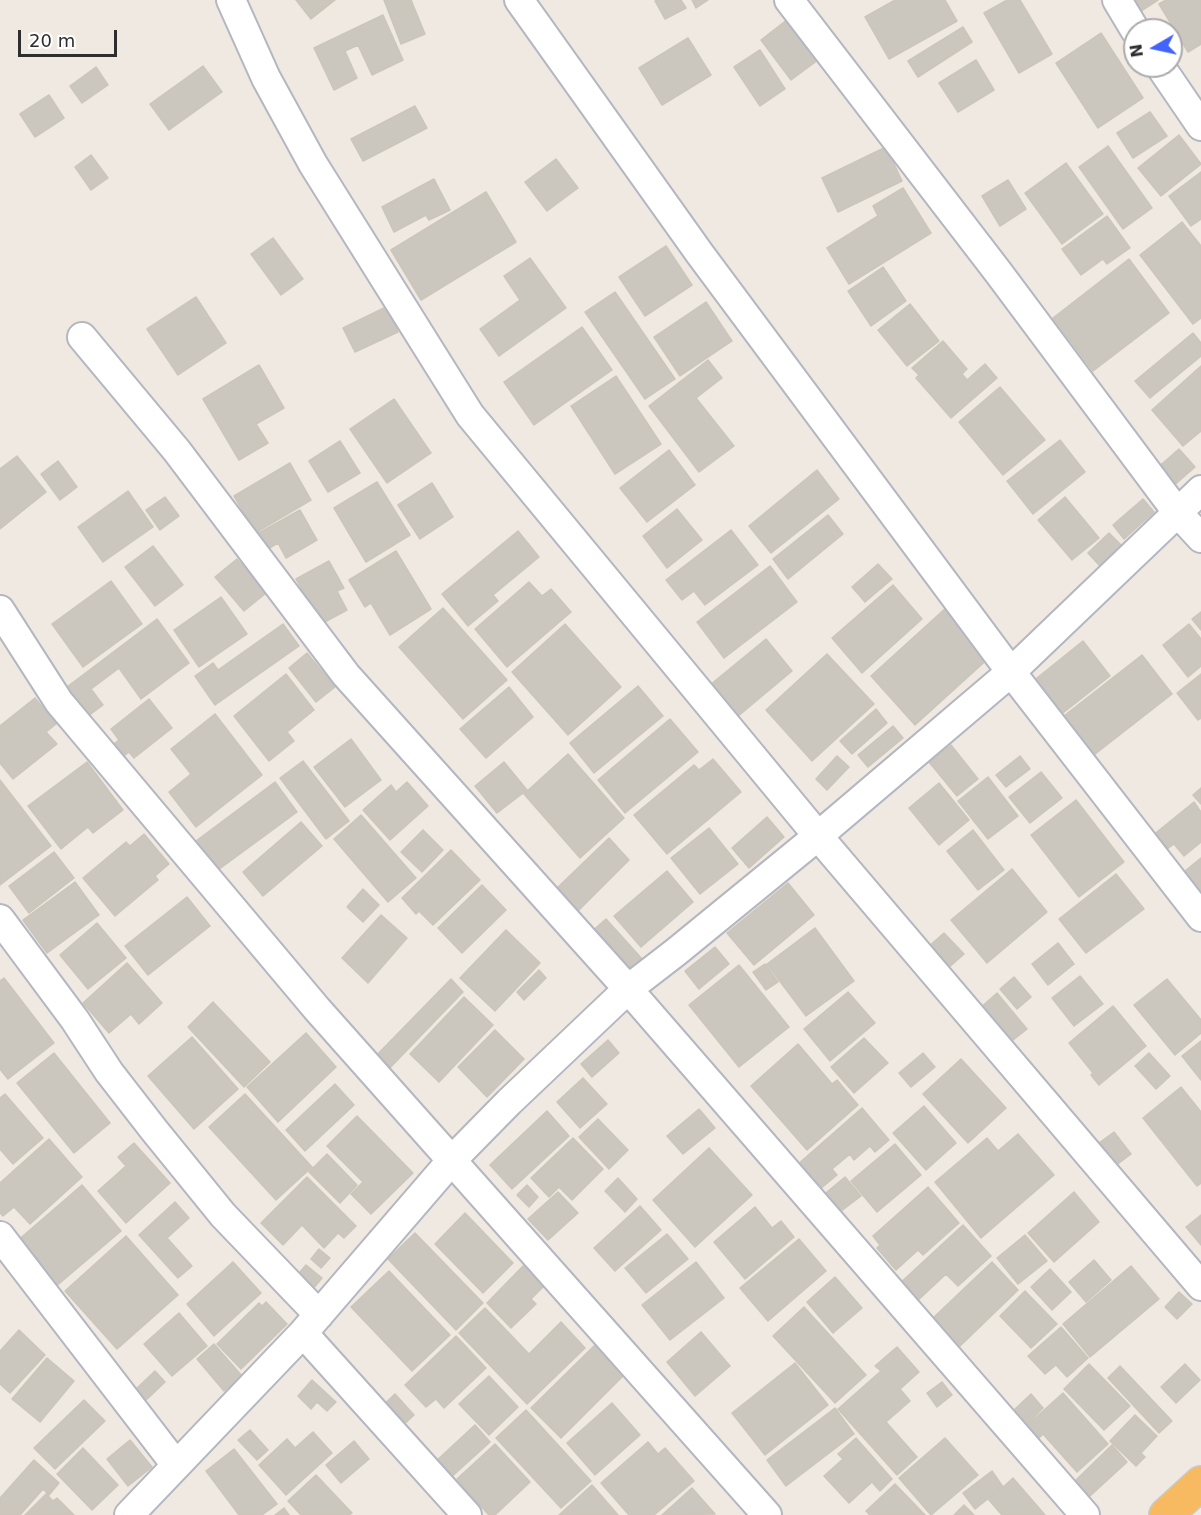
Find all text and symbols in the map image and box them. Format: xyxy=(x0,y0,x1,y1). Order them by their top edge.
scale bar xyxy=(21,18,120,56)
north arrow xyxy=(1123,18,1183,78)
text: 20 m xyxy=(29,30,75,51)
text: N xyxy=(1126,42,1147,59)

